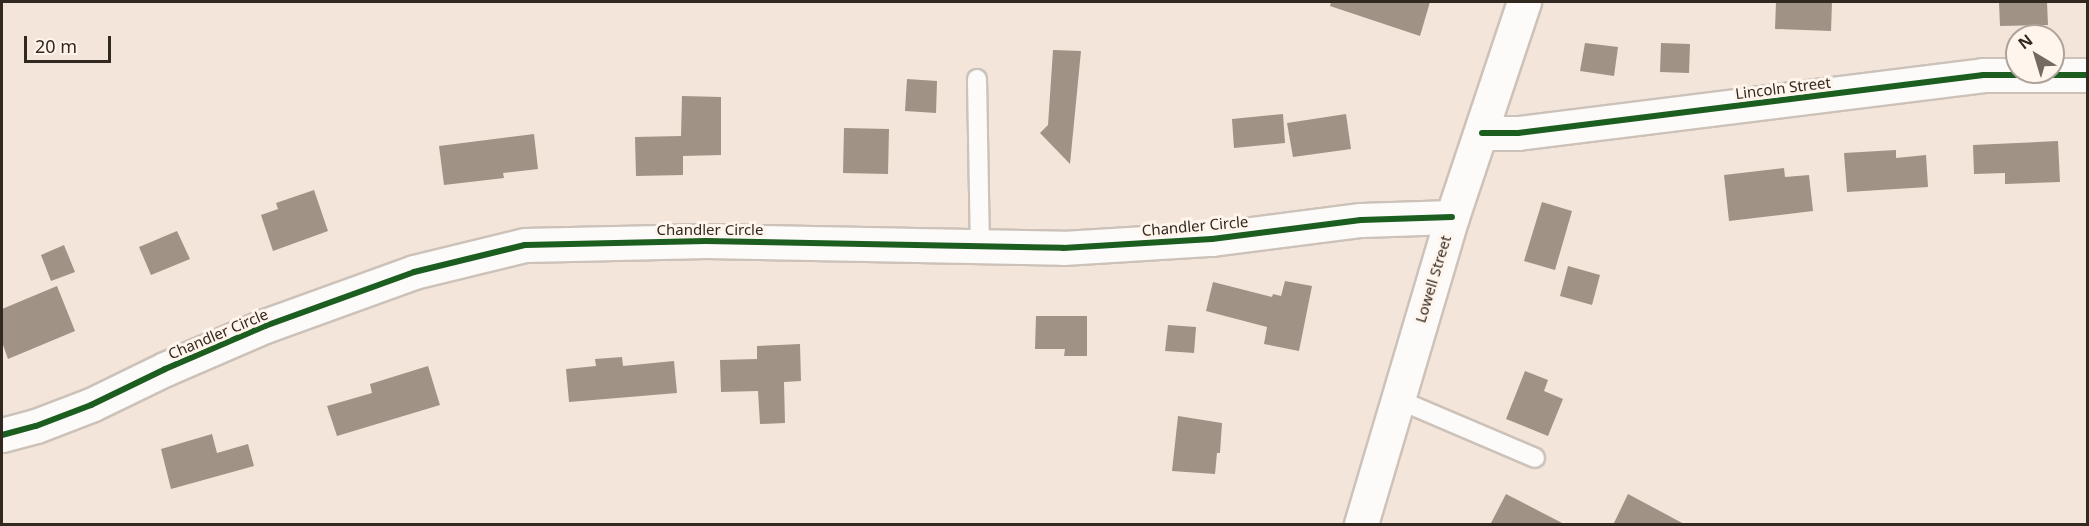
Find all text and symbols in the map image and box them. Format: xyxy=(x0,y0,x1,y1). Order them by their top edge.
scale bar xyxy=(27,24,114,62)
north arrow xyxy=(2005,24,2065,84)
text: N xyxy=(2013,29,2037,54)
text: 20 m xyxy=(35,34,77,58)
street label: Lincoln Street xyxy=(1734,73,1832,103)
street label: Chandler Circle xyxy=(1141,212,1249,240)
street label: Chandler Circle xyxy=(657,221,763,239)
street label: Lowell Street xyxy=(1411,233,1455,325)
street label: Chandler Circle xyxy=(165,305,271,363)

